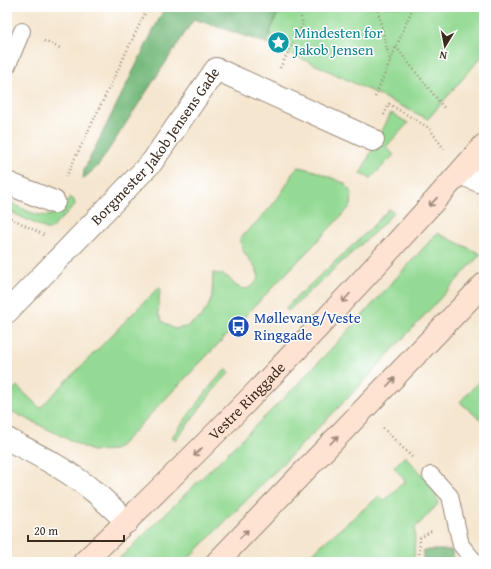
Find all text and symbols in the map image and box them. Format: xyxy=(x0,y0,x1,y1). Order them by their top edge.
place label: Mindesten for Jakob Jensen xyxy=(292,22,383,60)
north arrow xyxy=(425,26,465,66)
place icon: Mindesten for Jakob Jensen xyxy=(265,29,291,55)
text: N xyxy=(438,47,448,64)
street label: Borgmester Jakob Jensens Gade xyxy=(86,63,224,229)
one-way arrow xyxy=(429,196,438,207)
one-way arrow xyxy=(341,293,351,303)
place label: Møllevang/Veste Ringgade xyxy=(254,307,361,345)
bus stop icon: Møllevang/Veste Ringgade xyxy=(225,314,251,340)
street label: Vestre Ringgade xyxy=(203,357,290,445)
one-way arrow xyxy=(386,377,396,387)
one-way arrow xyxy=(329,435,339,445)
one-way arrow xyxy=(193,447,203,457)
scale bar xyxy=(28,517,124,543)
text: 20 m xyxy=(34,522,58,539)
one-way arrow xyxy=(239,529,249,539)

